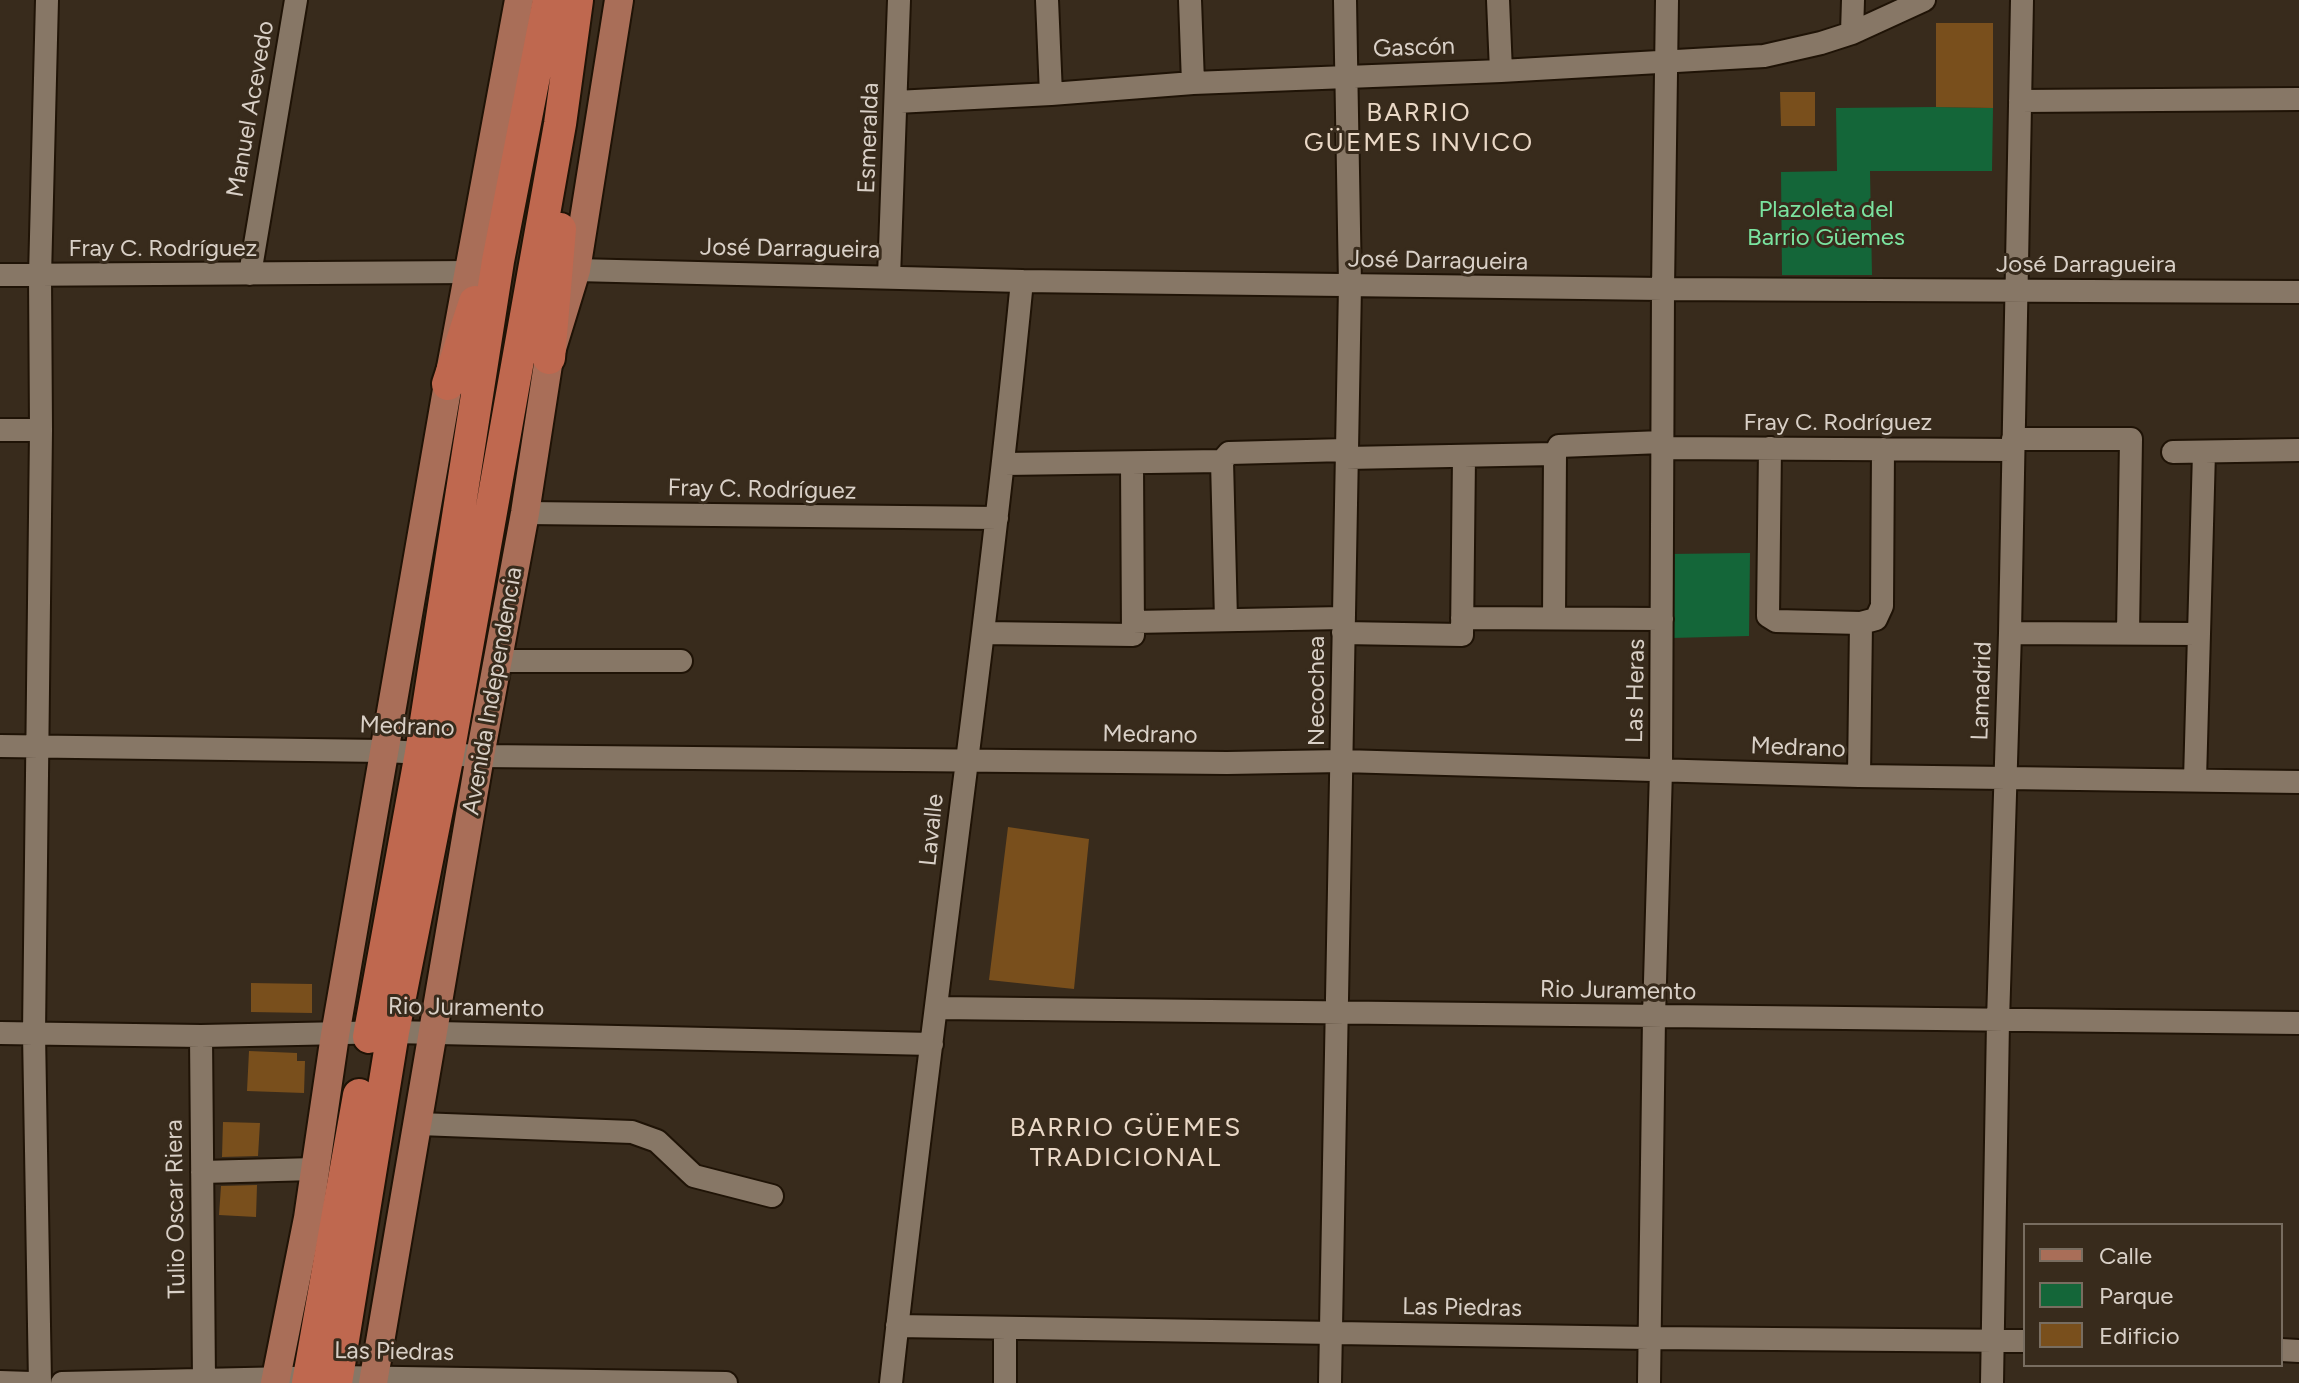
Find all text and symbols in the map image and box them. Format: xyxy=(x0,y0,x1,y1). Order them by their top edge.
street label: Manuel Acevedo xyxy=(221,18,281,200)
street label: Gascón xyxy=(1373,32,1455,64)
street label: Esmeralda xyxy=(853,82,885,194)
district label: BARRIO GÜEMES INVICO xyxy=(1304,97,1534,158)
park label: Plazoleta del Barrio Güemes xyxy=(1747,196,1905,252)
street label: José Darragueira xyxy=(700,233,880,265)
street label: Fray C. Rodríguez xyxy=(69,235,257,263)
street label: José Darragueira xyxy=(1348,245,1528,277)
street label: José Darragueira xyxy=(1996,251,2176,279)
street label: Fray C. Rodríguez xyxy=(1744,409,1932,437)
street label: Fray C. Rodríguez xyxy=(667,474,857,506)
street label: Avenida Independencia xyxy=(457,565,529,817)
street label: Necochea xyxy=(1303,636,1331,746)
street label: Las Heras xyxy=(1621,639,1651,743)
street label: Lamadrid xyxy=(1966,641,1998,741)
street label: Medrano xyxy=(359,711,455,743)
street label: Medrano xyxy=(1102,720,1198,750)
street label: Medrano xyxy=(1750,732,1846,764)
street label: Lavalle xyxy=(914,792,950,868)
street label: Rio Juramento xyxy=(1540,975,1696,1007)
street label: Rio Juramento xyxy=(388,992,544,1024)
district label: BARRIO GÜEMES TRADICIONAL xyxy=(1010,1112,1242,1174)
street label: Tulio Oscar Riera xyxy=(160,1119,192,1299)
legend xyxy=(2023,1223,2283,1367)
text: Calle xyxy=(2099,1241,2152,1270)
text: Parque xyxy=(2099,1281,2173,1310)
street label: Las Piedras xyxy=(1402,1293,1522,1323)
text: Edificio xyxy=(2099,1321,2180,1350)
street label: Las Piedras xyxy=(334,1337,454,1367)

